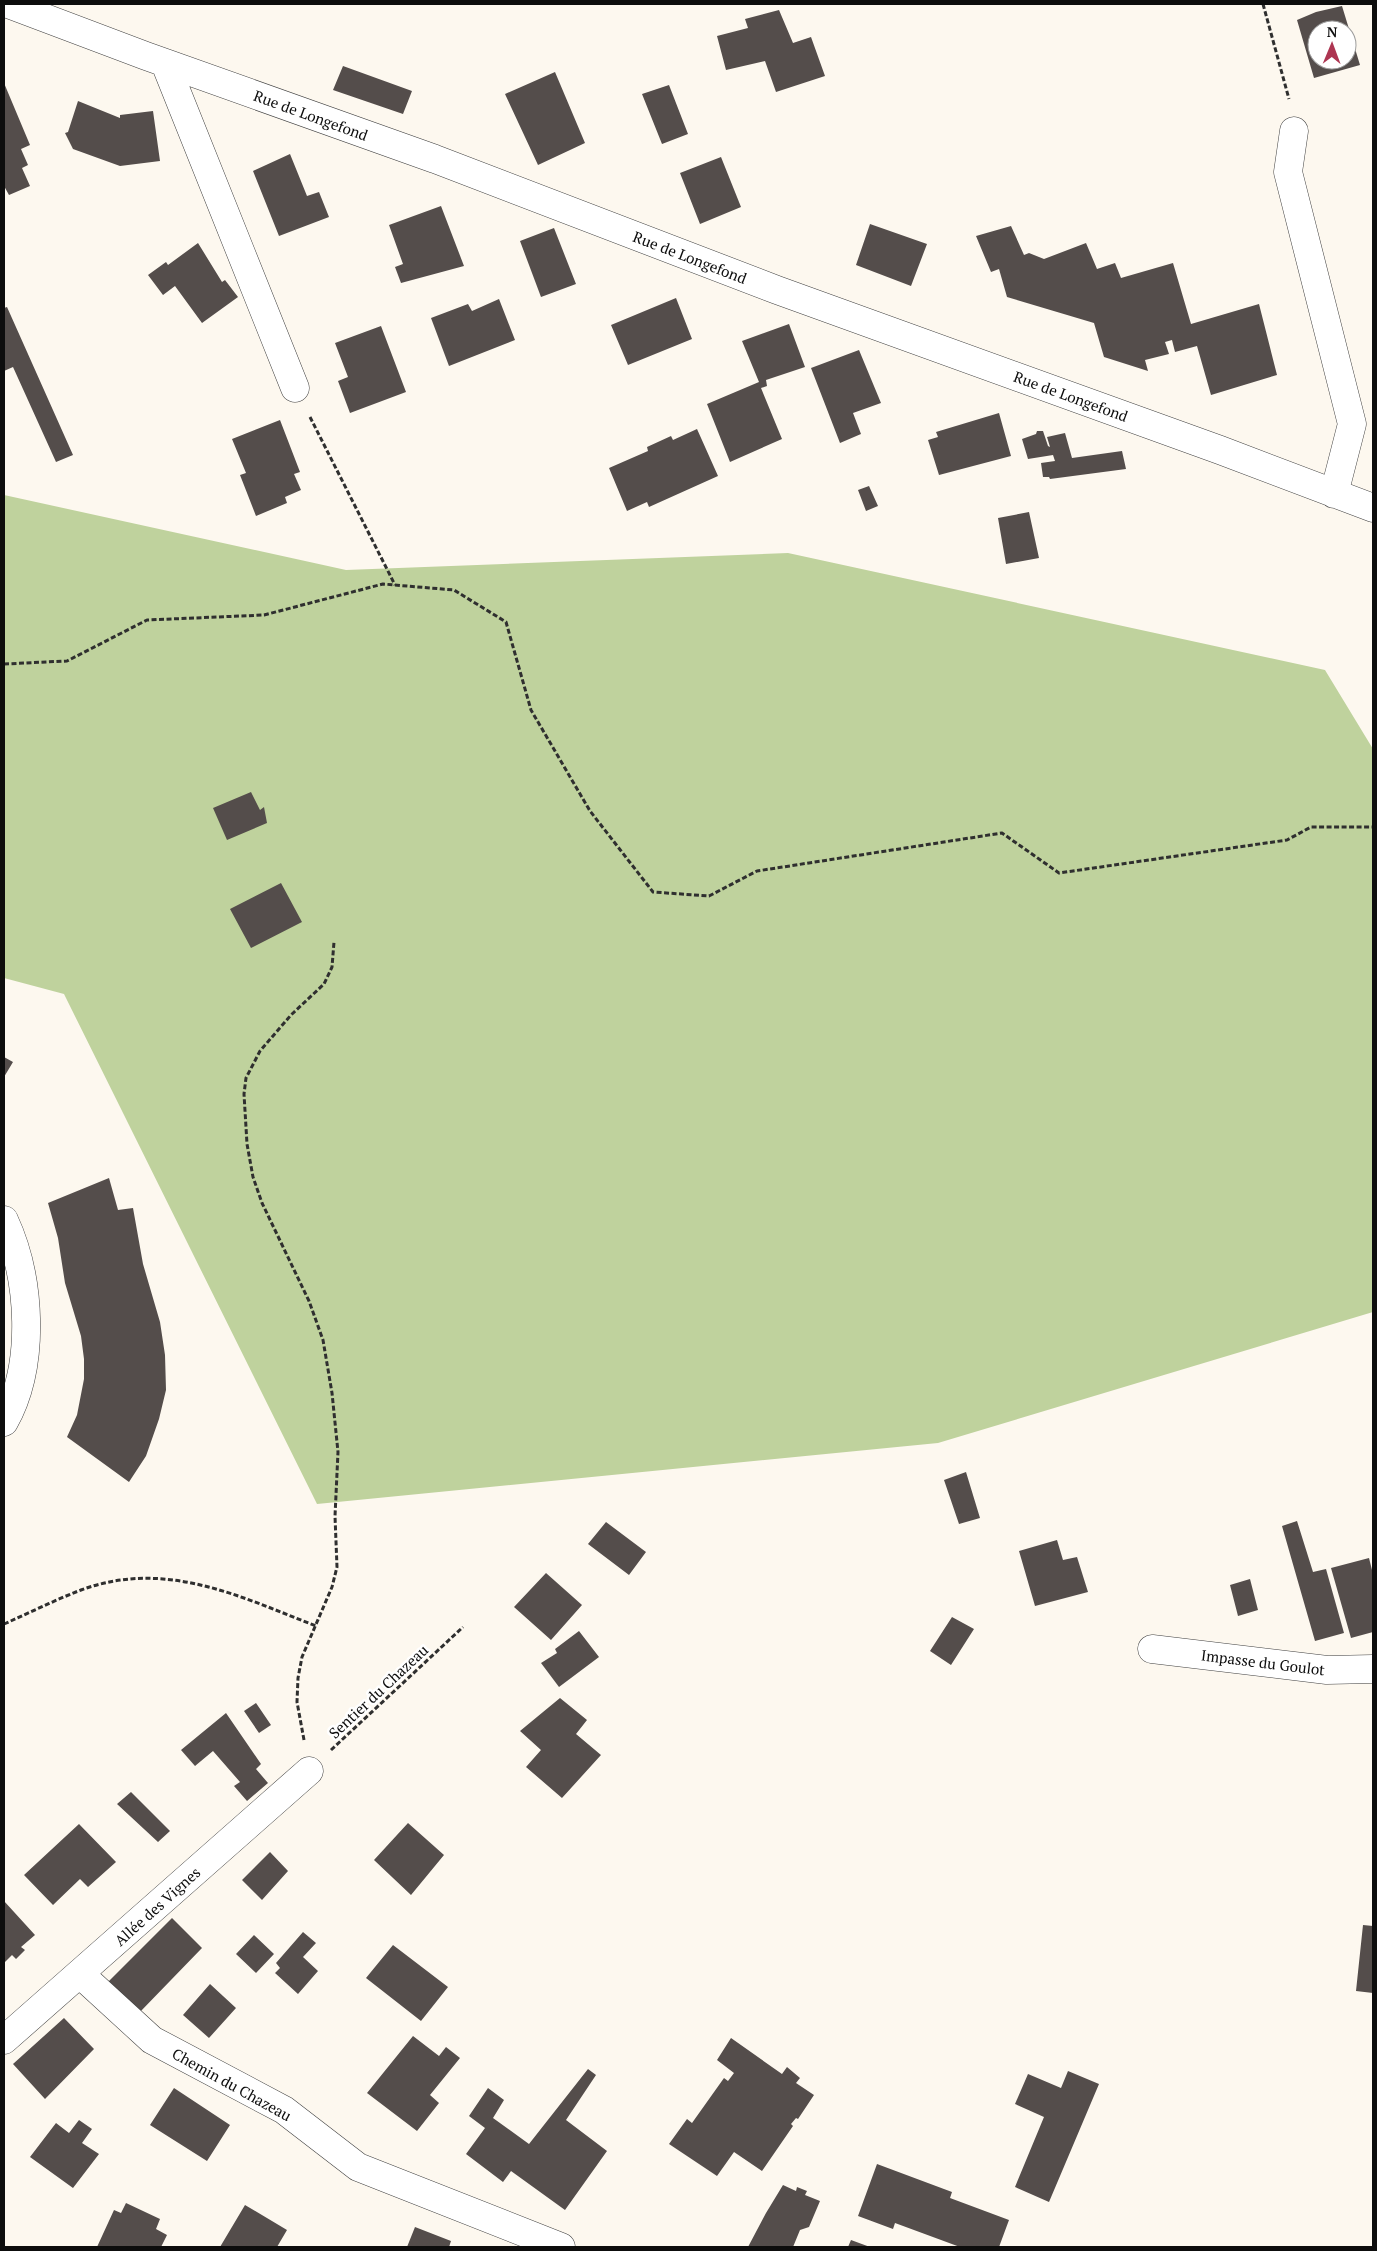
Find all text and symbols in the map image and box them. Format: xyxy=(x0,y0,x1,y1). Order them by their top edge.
north arrow xyxy=(1307,20,1357,70)
text: N xyxy=(1327,22,1338,41)
street label: Rue de Longefond xyxy=(251,85,371,145)
street label: Rue de Longefond xyxy=(630,226,750,288)
street label: Rue de Longefond xyxy=(1011,366,1131,426)
street label: Sentier du Chazeau xyxy=(324,1639,432,1742)
street label: Impasse du Goulot xyxy=(1200,1644,1326,1680)
street label: Allée des Vignes xyxy=(110,1862,204,1950)
street label: Chemin du Chazeau xyxy=(169,2043,296,2125)

